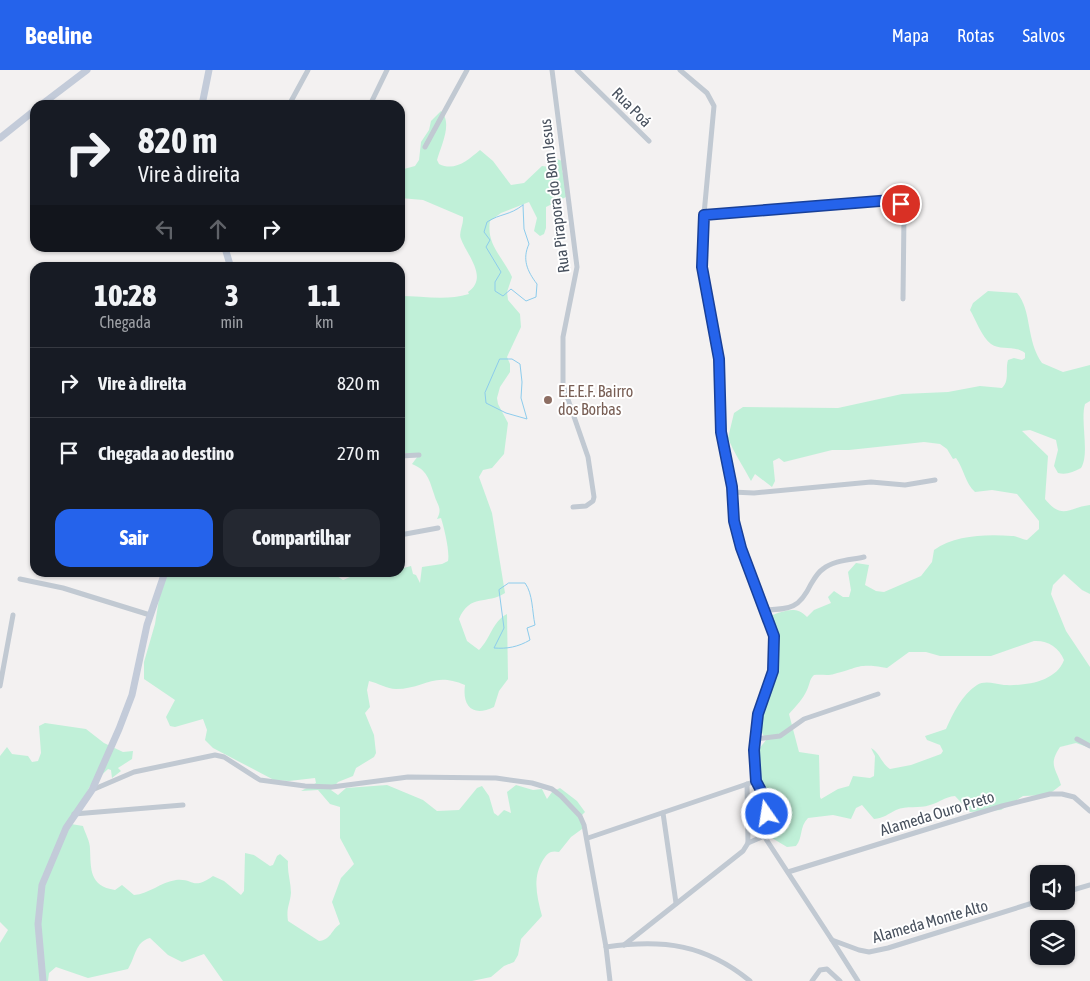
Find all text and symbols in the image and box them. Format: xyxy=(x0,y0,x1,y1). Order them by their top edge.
text: Beeline xyxy=(25,22,92,49)
text: Mapa xyxy=(892,25,929,46)
text: Rotas xyxy=(957,25,994,46)
text: Salvos xyxy=(1022,25,1065,46)
street label: Rua Poá xyxy=(609,84,655,130)
street label: Rua Pirapora do Bom Jesus xyxy=(536,117,573,274)
icon: right xyxy=(55,120,120,185)
text: 820 m xyxy=(138,120,217,160)
text: Vire à direita xyxy=(138,161,240,187)
pin xyxy=(880,183,922,225)
icon: arrive xyxy=(887,190,915,218)
icon: left xyxy=(151,215,179,243)
icon: ahead xyxy=(204,215,232,243)
icon: right xyxy=(257,215,285,243)
text: 10:28 xyxy=(94,278,156,312)
text: 3 xyxy=(225,278,239,312)
text: 1.1 xyxy=(307,278,341,312)
text: Chegada xyxy=(100,313,151,331)
text: min xyxy=(220,313,243,331)
text: km xyxy=(315,313,333,331)
icon: right xyxy=(55,369,83,397)
text: Vire à direita xyxy=(98,372,186,394)
text: 820 m xyxy=(337,372,380,394)
place label: E.E.E.F. Bairro dos Borbas xyxy=(558,382,633,418)
marker: E.E.E.F. Bairro dos Borbas xyxy=(542,394,554,406)
icon: arrive xyxy=(55,439,83,467)
text: Chegada ao destino xyxy=(98,442,234,464)
text: 270 m xyxy=(337,442,380,464)
button: Sair xyxy=(55,509,213,567)
button: Compartilhar xyxy=(223,509,380,567)
position arrow xyxy=(740,787,792,839)
street label: Alameda Ouro Preto xyxy=(878,787,996,839)
map controls xyxy=(1030,865,1075,965)
button: sound xyxy=(1030,865,1075,910)
street label: Alameda Monte Alto xyxy=(870,896,990,946)
button: layers xyxy=(1030,920,1075,965)

